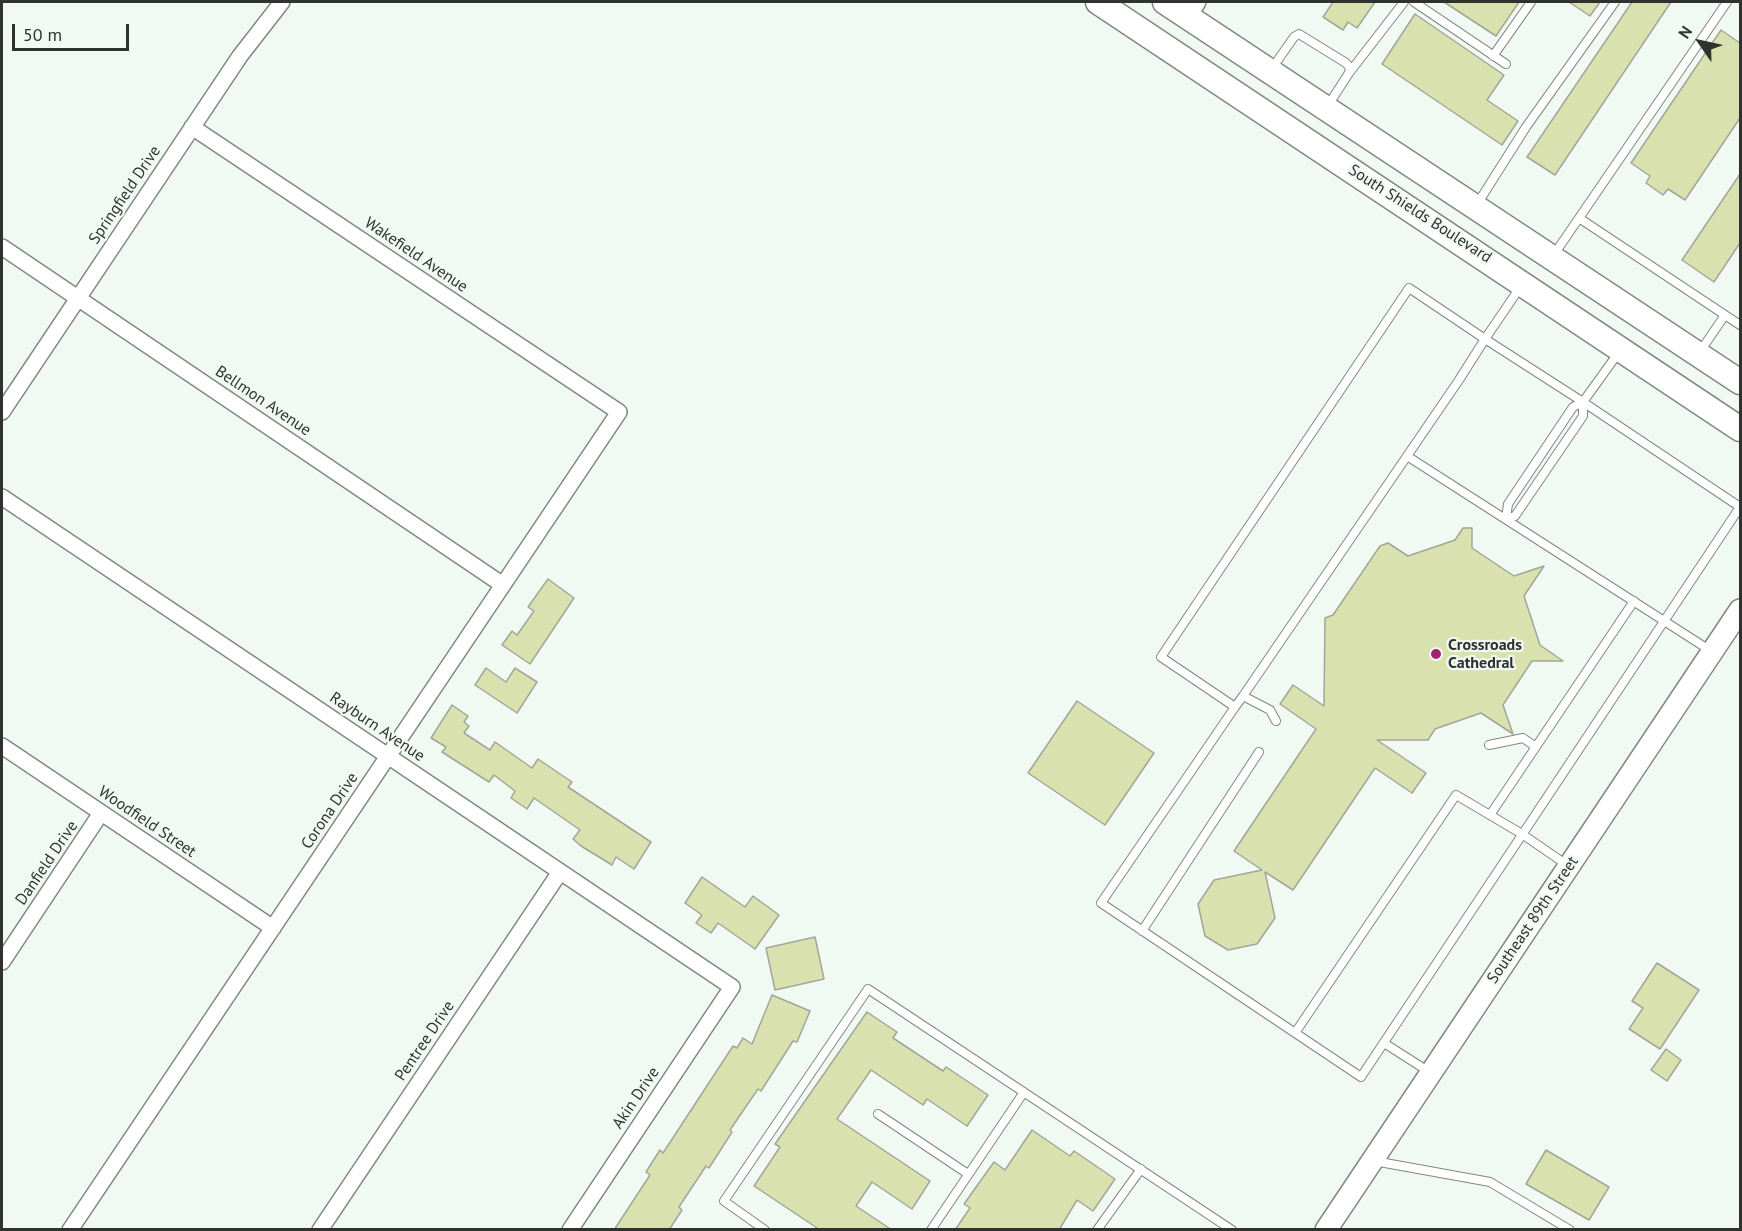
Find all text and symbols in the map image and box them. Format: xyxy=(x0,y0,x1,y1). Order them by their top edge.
scale bar xyxy=(15,12,132,50)
north arrow xyxy=(1670,12,1730,72)
text: N xyxy=(1674,22,1696,42)
text: 50 m xyxy=(23,23,62,46)
street label: Springfield Drive xyxy=(85,142,165,248)
street label: South Shields Boulevard xyxy=(1345,161,1495,267)
street label: Wakefield Avenue xyxy=(361,213,471,297)
street label: Bellmon Avenue xyxy=(211,362,315,440)
place label: Crossroads Cathedral xyxy=(1448,635,1522,673)
marker: Crossroads Cathedral xyxy=(1429,647,1443,661)
street label: Rayburn Avenue xyxy=(326,688,428,766)
street label: Corona Drive xyxy=(297,769,363,853)
street label: Woodfield Street xyxy=(95,782,199,862)
street label: Danfield Drive xyxy=(12,817,82,909)
street label: Southeast 89th Street xyxy=(1483,853,1583,987)
street label: Pentree Drive xyxy=(391,997,459,1085)
street label: Akin Drive xyxy=(608,1064,664,1132)

